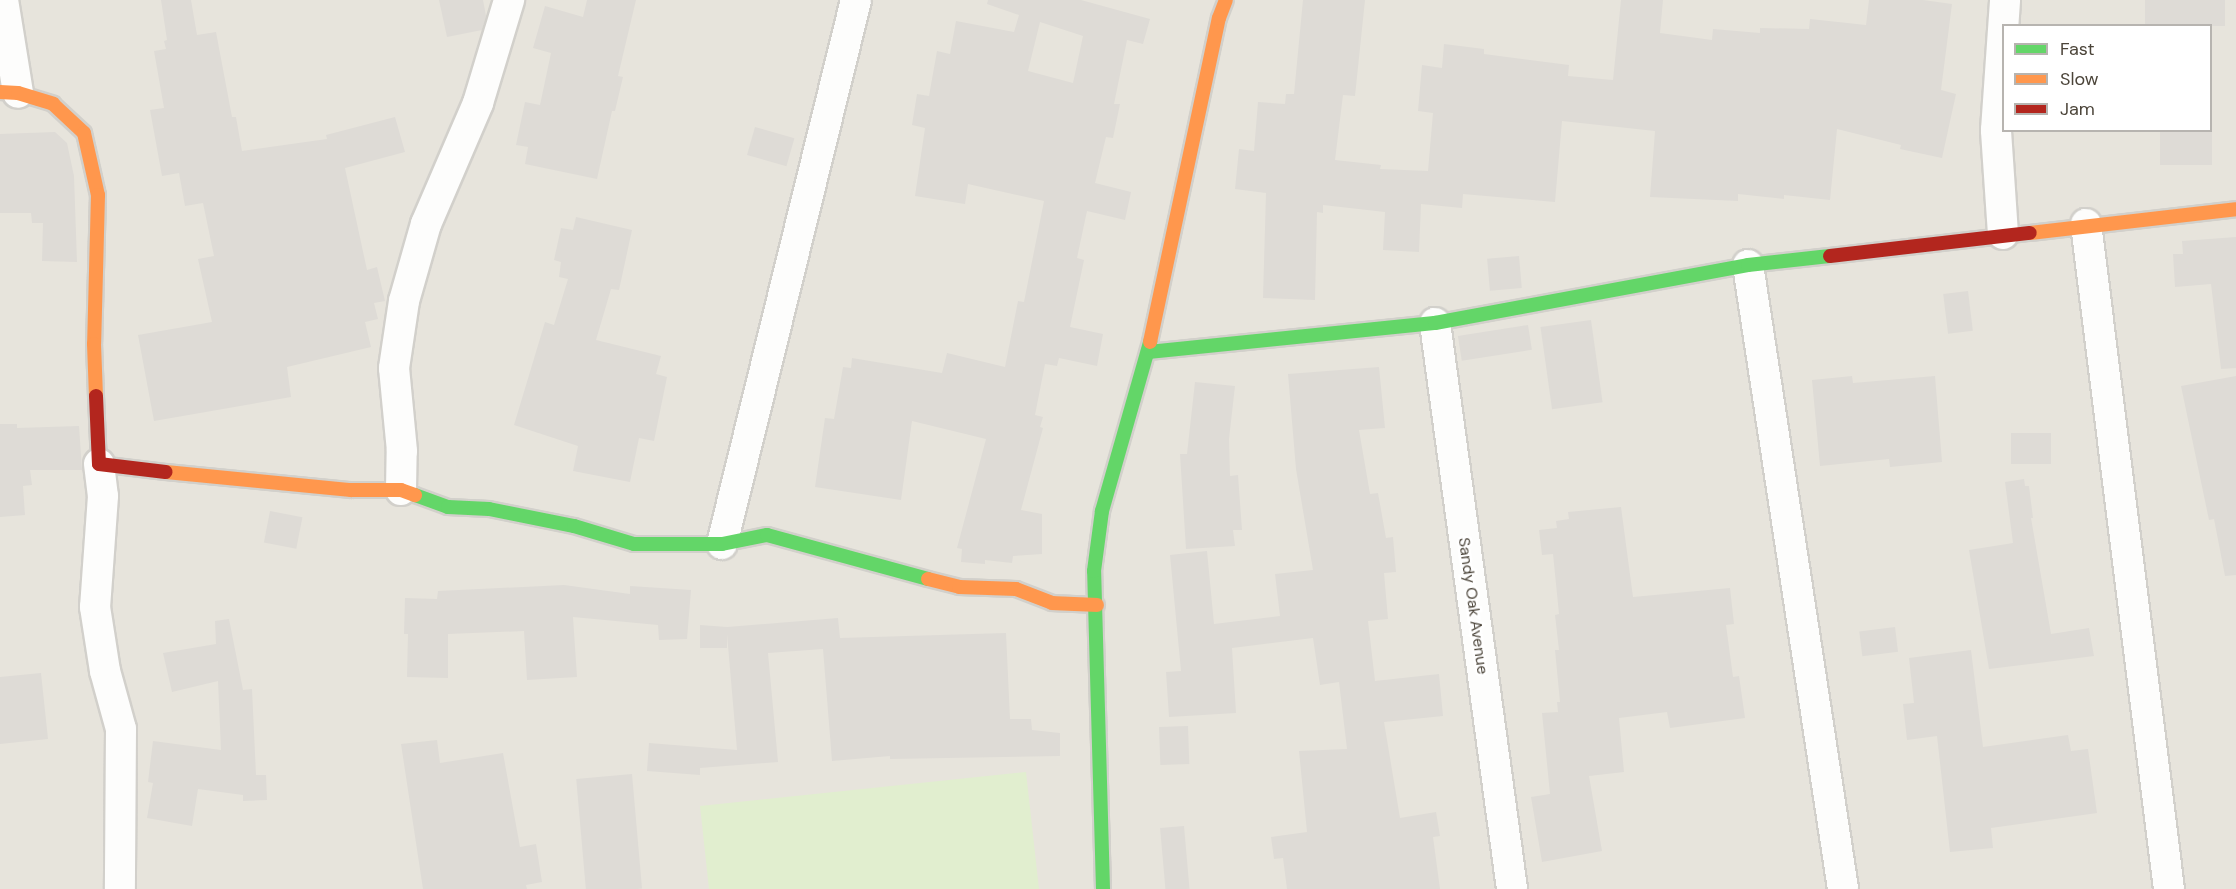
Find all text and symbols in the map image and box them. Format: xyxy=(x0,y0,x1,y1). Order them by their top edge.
legend xyxy=(2002,24,2212,132)
text: Fast xyxy=(2060,37,2095,61)
text: Slow xyxy=(2060,67,2099,91)
text: Jam xyxy=(2060,97,2095,121)
street label: Sandy Oak Avenue xyxy=(1454,536,1492,676)

